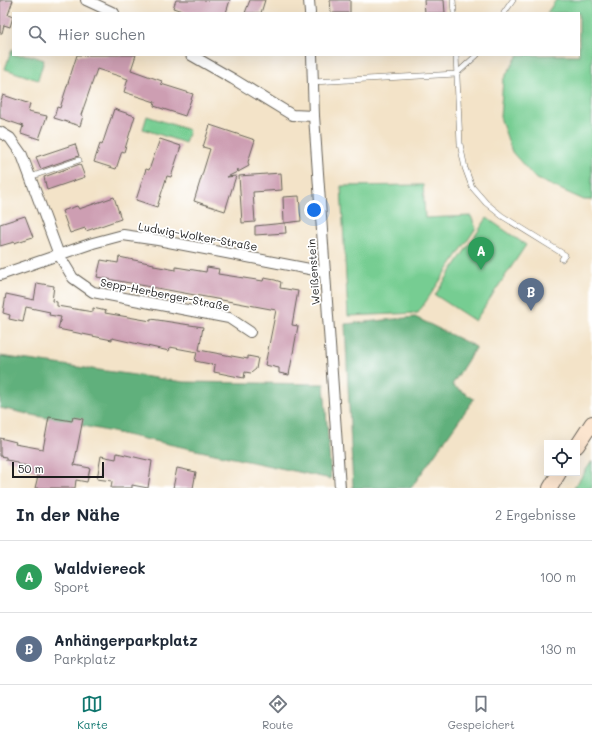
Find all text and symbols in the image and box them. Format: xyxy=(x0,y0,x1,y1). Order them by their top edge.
search box xyxy=(12,12,580,56)
icon: search xyxy=(26,23,48,45)
text: Hier suchen xyxy=(58,24,145,44)
your location xyxy=(304,200,324,220)
street label: Ludwig-Wolker-Straße xyxy=(137,218,259,254)
pin: A xyxy=(468,237,494,270)
street label: Weißenstein xyxy=(303,238,323,306)
street label: Sepp-Herberger-Straße xyxy=(99,274,231,314)
pin: B xyxy=(518,278,544,311)
map controls xyxy=(544,440,580,476)
button: locate xyxy=(544,440,580,476)
scale bar xyxy=(12,460,104,479)
text: 50 m xyxy=(18,461,44,476)
text: In der Nähe xyxy=(16,503,120,525)
text: 2 Ergebnisse xyxy=(495,506,576,523)
text: Waldviereck xyxy=(54,558,146,578)
text: A xyxy=(24,568,34,585)
text: 100 m xyxy=(540,568,576,585)
text: Sport xyxy=(54,578,89,595)
text: Anhängerparkplatz xyxy=(54,630,198,650)
text: B xyxy=(25,640,33,657)
text: 130 m xyxy=(540,640,576,657)
text: Parkplatz xyxy=(54,650,116,667)
tab: Karte xyxy=(77,693,108,732)
tab: Route xyxy=(262,693,293,732)
tab: Gespeichert xyxy=(448,693,515,732)

